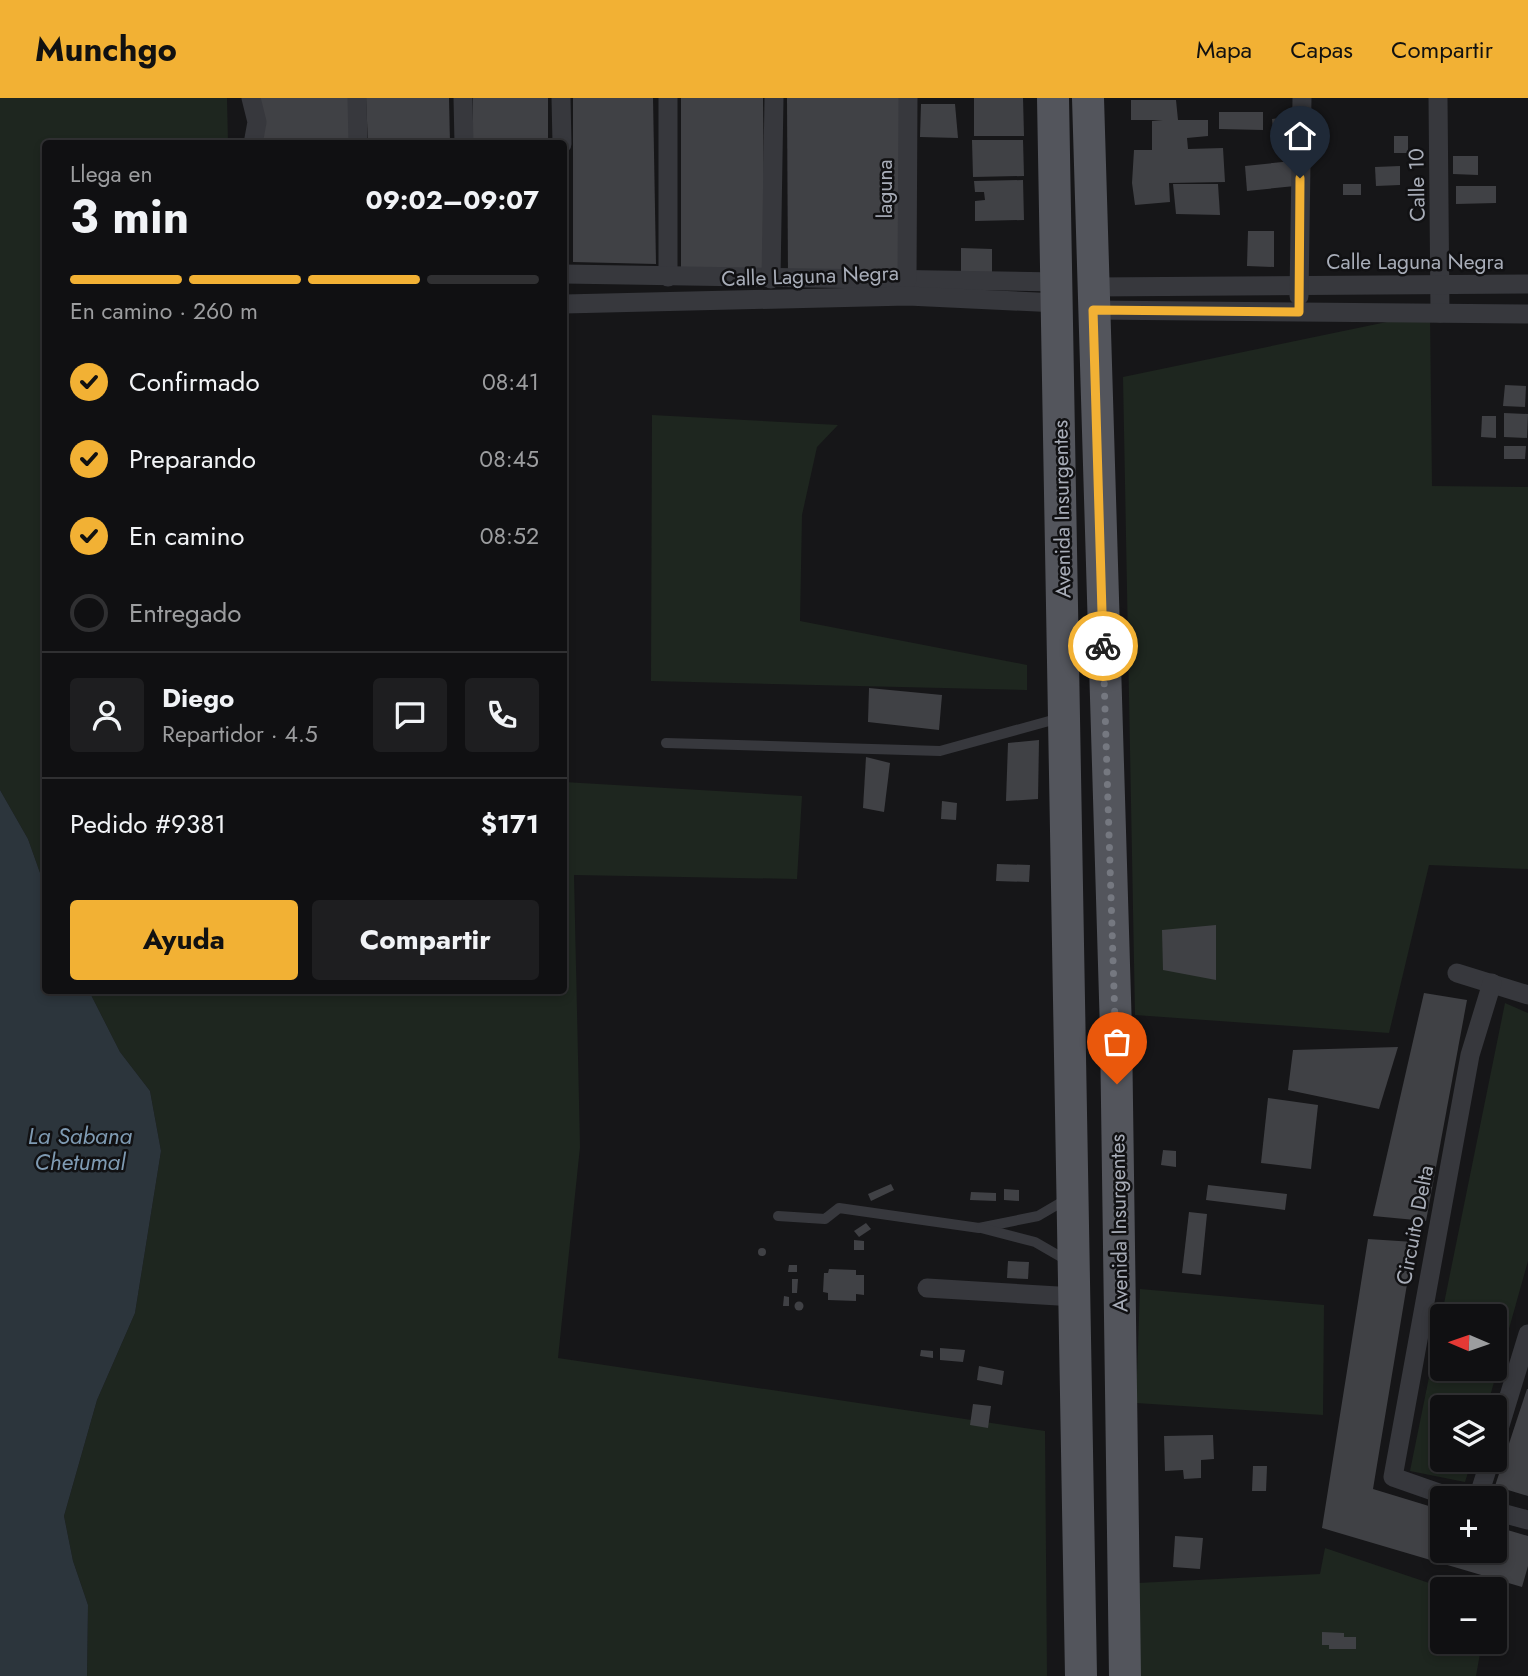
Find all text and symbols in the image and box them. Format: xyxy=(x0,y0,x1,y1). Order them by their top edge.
text: Munchgo xyxy=(35,26,177,73)
text: Mapa xyxy=(1196,32,1252,67)
text: Capas xyxy=(1290,32,1353,67)
text: Compartir xyxy=(1391,32,1493,67)
pin xyxy=(1270,106,1330,178)
icon: home xyxy=(1281,117,1319,155)
street label: Calle 10 xyxy=(1401,148,1433,222)
text: Llega en xyxy=(70,157,152,191)
street label: laguna xyxy=(870,159,900,219)
text: 09:02–09:07 xyxy=(366,181,539,219)
text: 3 min xyxy=(70,184,189,250)
street label: Calle Laguna Negra xyxy=(1326,247,1504,277)
street label: Calle Laguna Negra xyxy=(721,258,899,294)
text: En camino · 260 m xyxy=(70,294,258,328)
icon: check xyxy=(70,363,108,401)
text: Confirmado xyxy=(129,363,260,401)
text: 08:41 xyxy=(482,365,539,399)
street label: Avenida Insurgentes xyxy=(1045,420,1079,598)
icon: check xyxy=(70,440,108,478)
text: Preparando xyxy=(129,440,256,478)
text: 08:45 xyxy=(479,442,539,476)
icon: check xyxy=(70,517,108,555)
text: En camino xyxy=(129,517,245,555)
text: 08:52 xyxy=(480,519,539,553)
text: Entregado xyxy=(129,594,241,632)
courier xyxy=(1068,611,1138,681)
icon: bike xyxy=(1084,627,1122,665)
button: person xyxy=(70,678,144,752)
button: chat xyxy=(373,678,447,752)
button: phone xyxy=(465,678,539,752)
text: Diego xyxy=(162,679,234,717)
text: Repartidor · 4.5 xyxy=(162,717,318,751)
text: Pedido #9381 xyxy=(70,805,226,843)
text: $171 xyxy=(481,805,539,843)
button: Ayuda xyxy=(70,900,298,980)
button: Compartir xyxy=(312,900,539,980)
pin xyxy=(1087,1012,1147,1084)
icon: bag xyxy=(1098,1023,1136,1061)
water label: La Sabana Chetumal xyxy=(28,1119,133,1179)
street label: Avenida Insurgentes xyxy=(1102,1134,1136,1312)
street label: Circuito Delta xyxy=(1389,1163,1441,1287)
north arrow xyxy=(1430,1304,1507,1381)
map controls xyxy=(1430,1304,1507,1654)
button: layers xyxy=(1430,1395,1507,1472)
button: + xyxy=(1430,1486,1507,1563)
button: − xyxy=(1430,1577,1507,1654)

